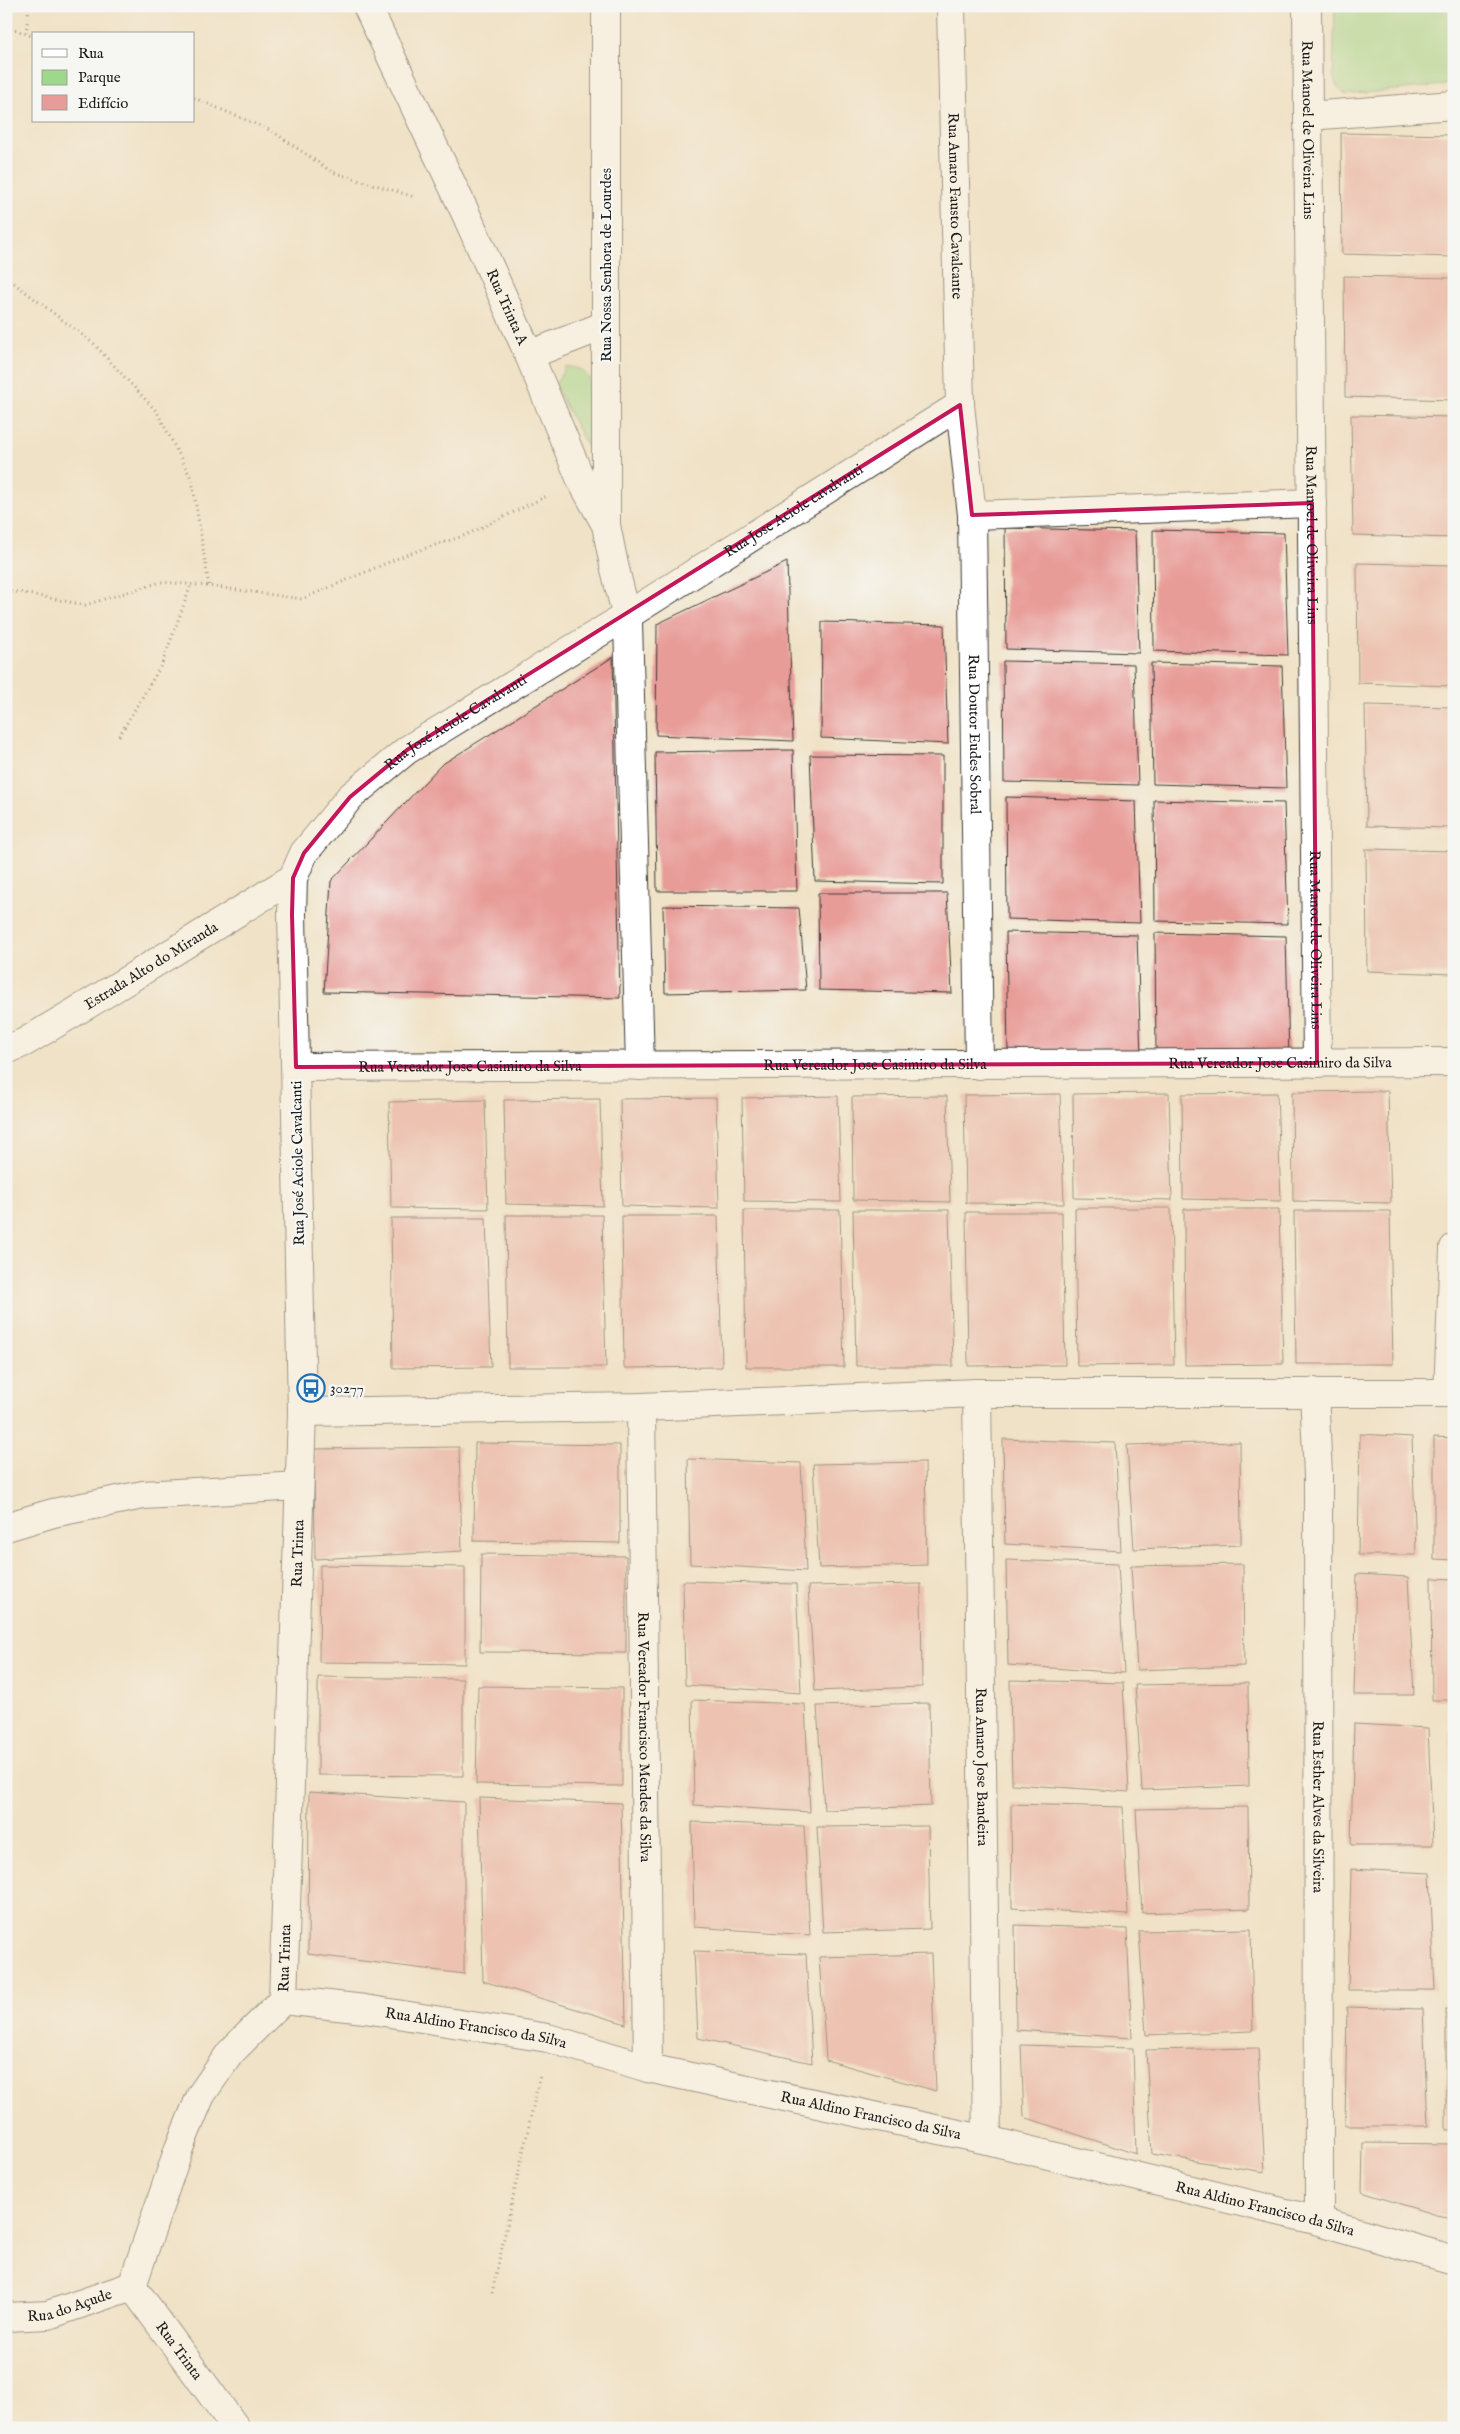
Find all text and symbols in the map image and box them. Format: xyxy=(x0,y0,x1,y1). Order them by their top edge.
legend xyxy=(32,32,195,122)
street label: Rua Manoel de Oliveira Lins xyxy=(1298,40,1319,220)
text: Rua xyxy=(78,44,104,63)
text: Parque xyxy=(78,68,121,87)
text: Edifício xyxy=(78,94,128,113)
street label: Rua Amaro Fausto Cavalcante xyxy=(944,112,967,300)
street label: Rua Nossa Senhora de Lourdes xyxy=(597,168,616,362)
street label: Rua Trinta A xyxy=(482,266,533,349)
street label: Rua Manoel de Oliveira Lins xyxy=(1302,445,1322,625)
street label: Rua Jose Aciole cavalvanti xyxy=(720,459,867,561)
street label: Rua Doutor Eudes Sobral xyxy=(964,654,985,815)
street label: Rua José Aciole Cavalvanti xyxy=(380,670,530,774)
street label: Rua Manoel de Oliveira Lins xyxy=(1305,850,1326,1030)
street label: Estrada Alto do Miranda xyxy=(81,917,222,1014)
street label: Rua Vereador Jose Casimiro da Silva xyxy=(1168,1053,1392,1073)
street label: Rua Vereador Jose Casimiro da Silva xyxy=(763,1055,987,1074)
street label: Rua Vereador Jose Casimiro da Silva xyxy=(358,1056,582,1076)
street label: Rua José Aciole Cavalcanti xyxy=(287,1080,309,1246)
bus stop icon: 30277 xyxy=(296,1373,326,1403)
place label: 30277 xyxy=(330,1379,364,1398)
street label: Rua Trinta xyxy=(287,1519,308,1588)
street label: Rua Vereador Francisco Mendes da Silva xyxy=(634,1612,655,1863)
street label: Rua Amaro Jose Bandeira xyxy=(971,1688,993,1847)
street label: Rua Esther Alves da Silveira xyxy=(1309,1721,1328,1894)
street label: Rua Trinta xyxy=(274,1923,295,1992)
street label: Rua Aldino Francisco da Silva xyxy=(384,2003,570,2053)
street label: Rua Aldino Francisco da Silva xyxy=(779,2087,963,2144)
street label: Rua Aldino Francisco da Silva xyxy=(1174,2177,1357,2240)
street label: Rua do Açude xyxy=(27,2284,114,2325)
street label: Rua Trinta xyxy=(152,2318,207,2384)

